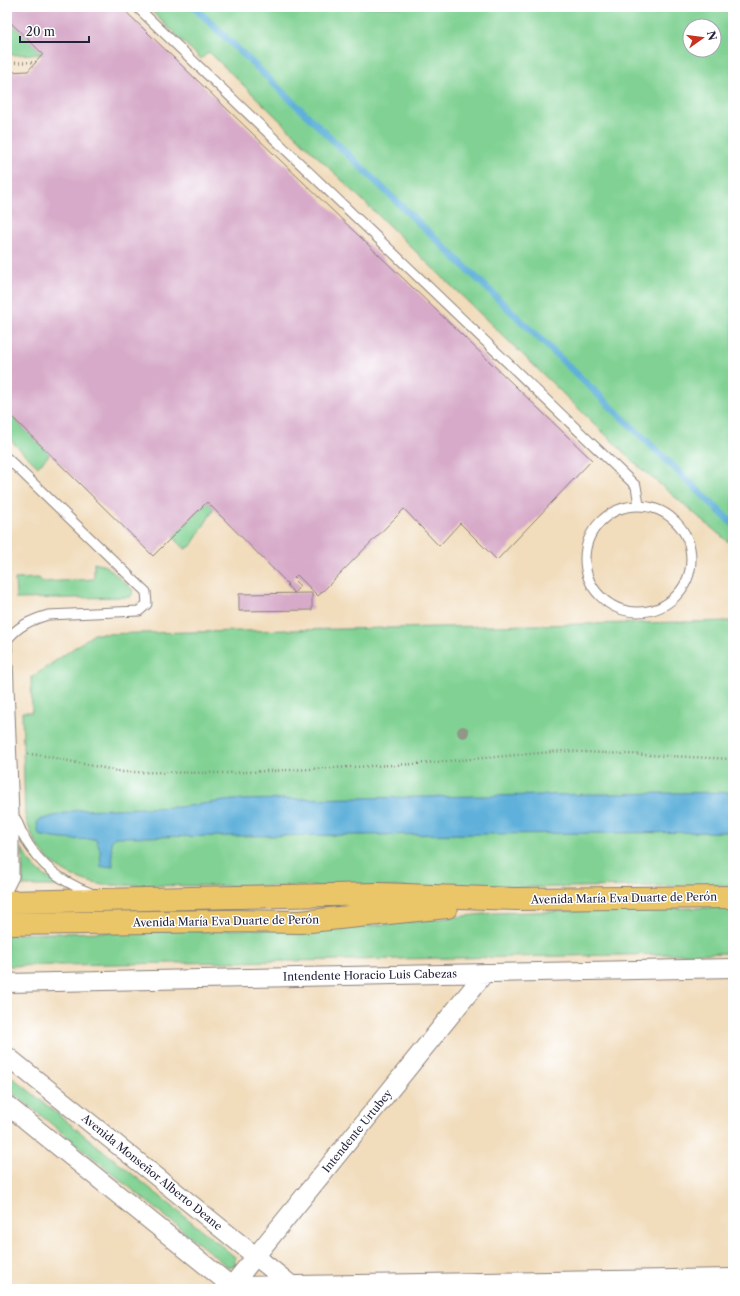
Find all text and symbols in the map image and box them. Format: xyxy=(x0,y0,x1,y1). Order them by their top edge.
scale bar xyxy=(20,18,89,44)
north arrow xyxy=(682,18,722,58)
text: 20 m xyxy=(26,24,55,39)
text: N xyxy=(704,29,720,42)
street label: Avenida María Eva Duarte de Perón xyxy=(530,889,717,907)
street label: Avenida María Eva Duarte de Perón xyxy=(132,912,319,930)
street label: Intendente Horacio Luis Cabezas xyxy=(283,966,457,984)
street label: Intendente Urtubey xyxy=(319,1086,395,1175)
street label: Avenida Monseñor Alberto Deane xyxy=(78,1110,225,1233)

